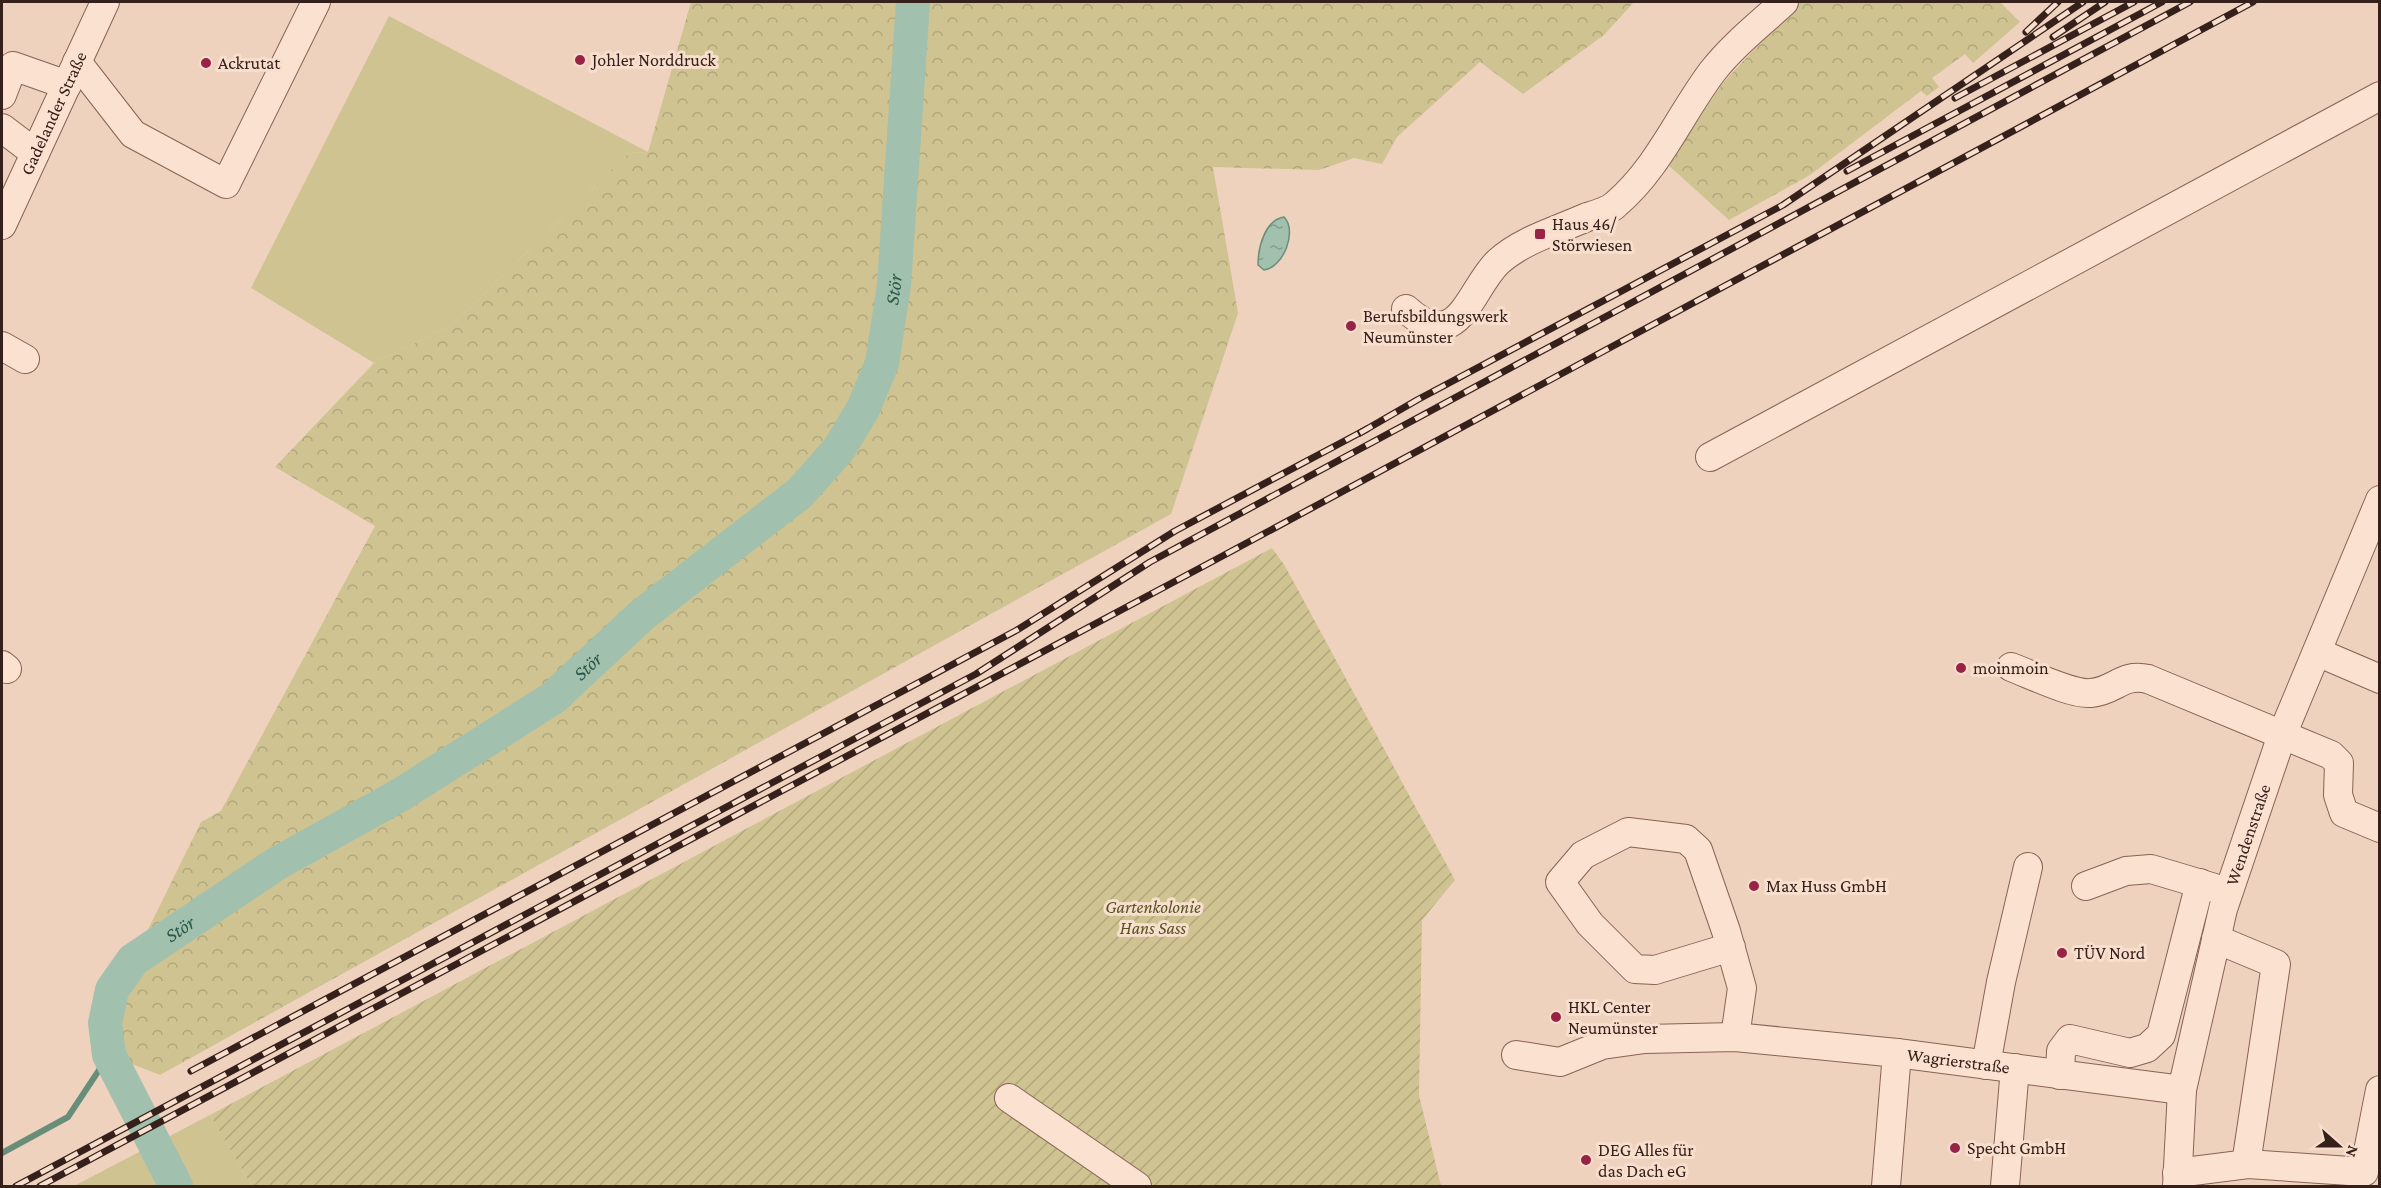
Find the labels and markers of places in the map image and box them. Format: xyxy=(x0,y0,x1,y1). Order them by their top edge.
place label: Johler Norddruck xyxy=(590,50,716,70)
place label: Ackrutat xyxy=(218,53,281,73)
marker: Johler Norddruck xyxy=(573,53,587,67)
marker: Ackrutat xyxy=(199,56,213,70)
place label: Haus 46/ Störwiesen xyxy=(1552,214,1632,255)
marker: Haus 46/ Störwiesen xyxy=(1533,227,1547,241)
place label: Berufsbildungswerk Neumünster xyxy=(1363,306,1508,347)
marker: Berufsbildungswerk Neumünster xyxy=(1344,319,1358,333)
place label: moinmoin xyxy=(1973,658,2049,678)
marker: moinmoin xyxy=(1954,661,1968,675)
place label: Max Huss GmbH xyxy=(1766,876,1887,896)
marker: Max Huss GmbH xyxy=(1747,879,1761,893)
place label: TÜV Nord xyxy=(2074,943,2146,963)
marker: TÜV Nord xyxy=(2055,946,2069,960)
place label: HKL Center Neumünster xyxy=(1568,997,1659,1038)
marker: HKL Center Neumünster xyxy=(1549,1010,1563,1024)
place label: Specht GmbH xyxy=(1967,1138,2066,1158)
place label: DEG Alles für das Dach eG xyxy=(1598,1140,1694,1181)
marker: Specht GmbH xyxy=(1948,1141,1962,1155)
marker: DEG Alles für das Dach eG xyxy=(1579,1153,1593,1167)

